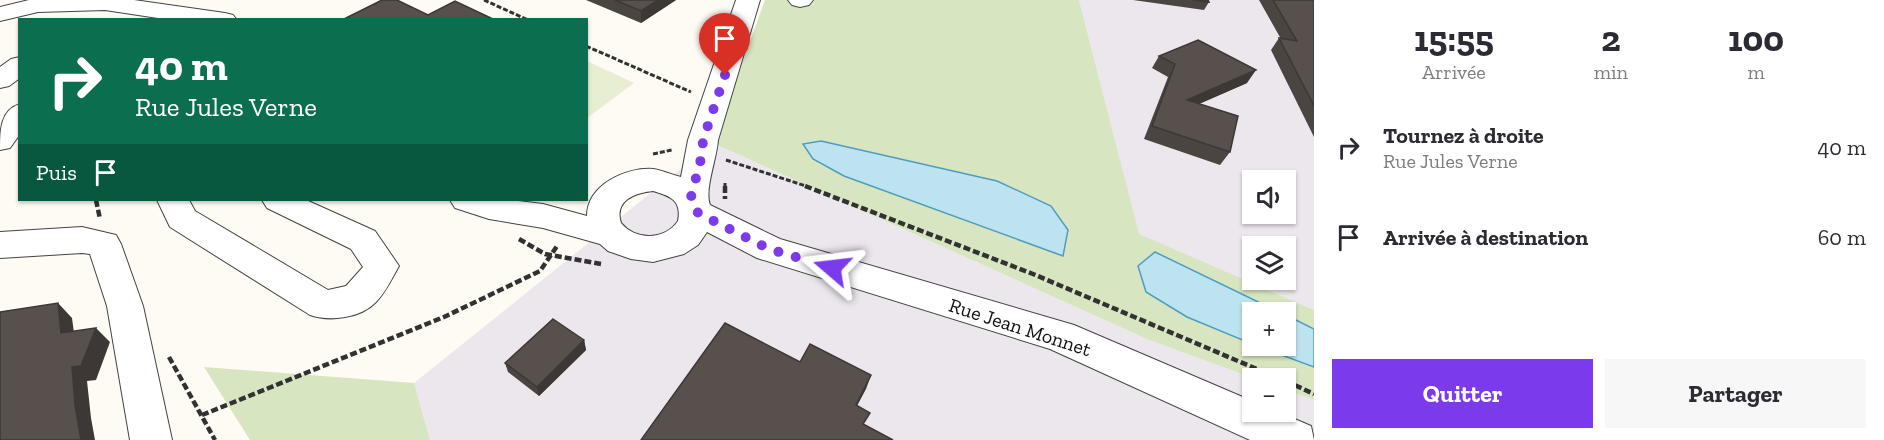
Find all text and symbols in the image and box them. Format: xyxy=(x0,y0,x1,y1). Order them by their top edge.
pin xyxy=(699,13,750,75)
text: 15:55 xyxy=(1414,17,1494,60)
text: 2 xyxy=(1601,17,1621,60)
text: 100 xyxy=(1728,17,1784,60)
icon: arrive xyxy=(708,22,741,55)
text: 40 m xyxy=(135,40,228,91)
icon: right xyxy=(36,42,114,120)
text: Arrivée xyxy=(1422,60,1486,84)
text: min xyxy=(1594,60,1628,84)
text: m xyxy=(1747,60,1765,84)
text: Rue Jules Verne xyxy=(135,91,317,123)
text: Tournez à droite xyxy=(1383,122,1544,149)
icon: right xyxy=(1332,131,1365,164)
text: 40 m xyxy=(1817,134,1866,161)
text: Rue Jules Verne xyxy=(1383,149,1518,173)
icon: arrive xyxy=(89,156,122,189)
text: Puis xyxy=(36,159,77,186)
map controls xyxy=(1242,170,1296,422)
button: sound xyxy=(1242,170,1296,224)
icon: arrive xyxy=(1332,221,1365,254)
text: Arrivée à destination xyxy=(1383,224,1588,251)
text: 60 m xyxy=(1818,224,1866,251)
position arrow xyxy=(800,236,864,300)
button: layers xyxy=(1242,236,1296,290)
street label: Rue Jean Monnet xyxy=(946,293,1095,361)
button: + xyxy=(1242,302,1296,356)
button: Quitter xyxy=(1332,359,1593,428)
button: Partager xyxy=(1605,359,1866,428)
button: − xyxy=(1242,368,1296,422)

